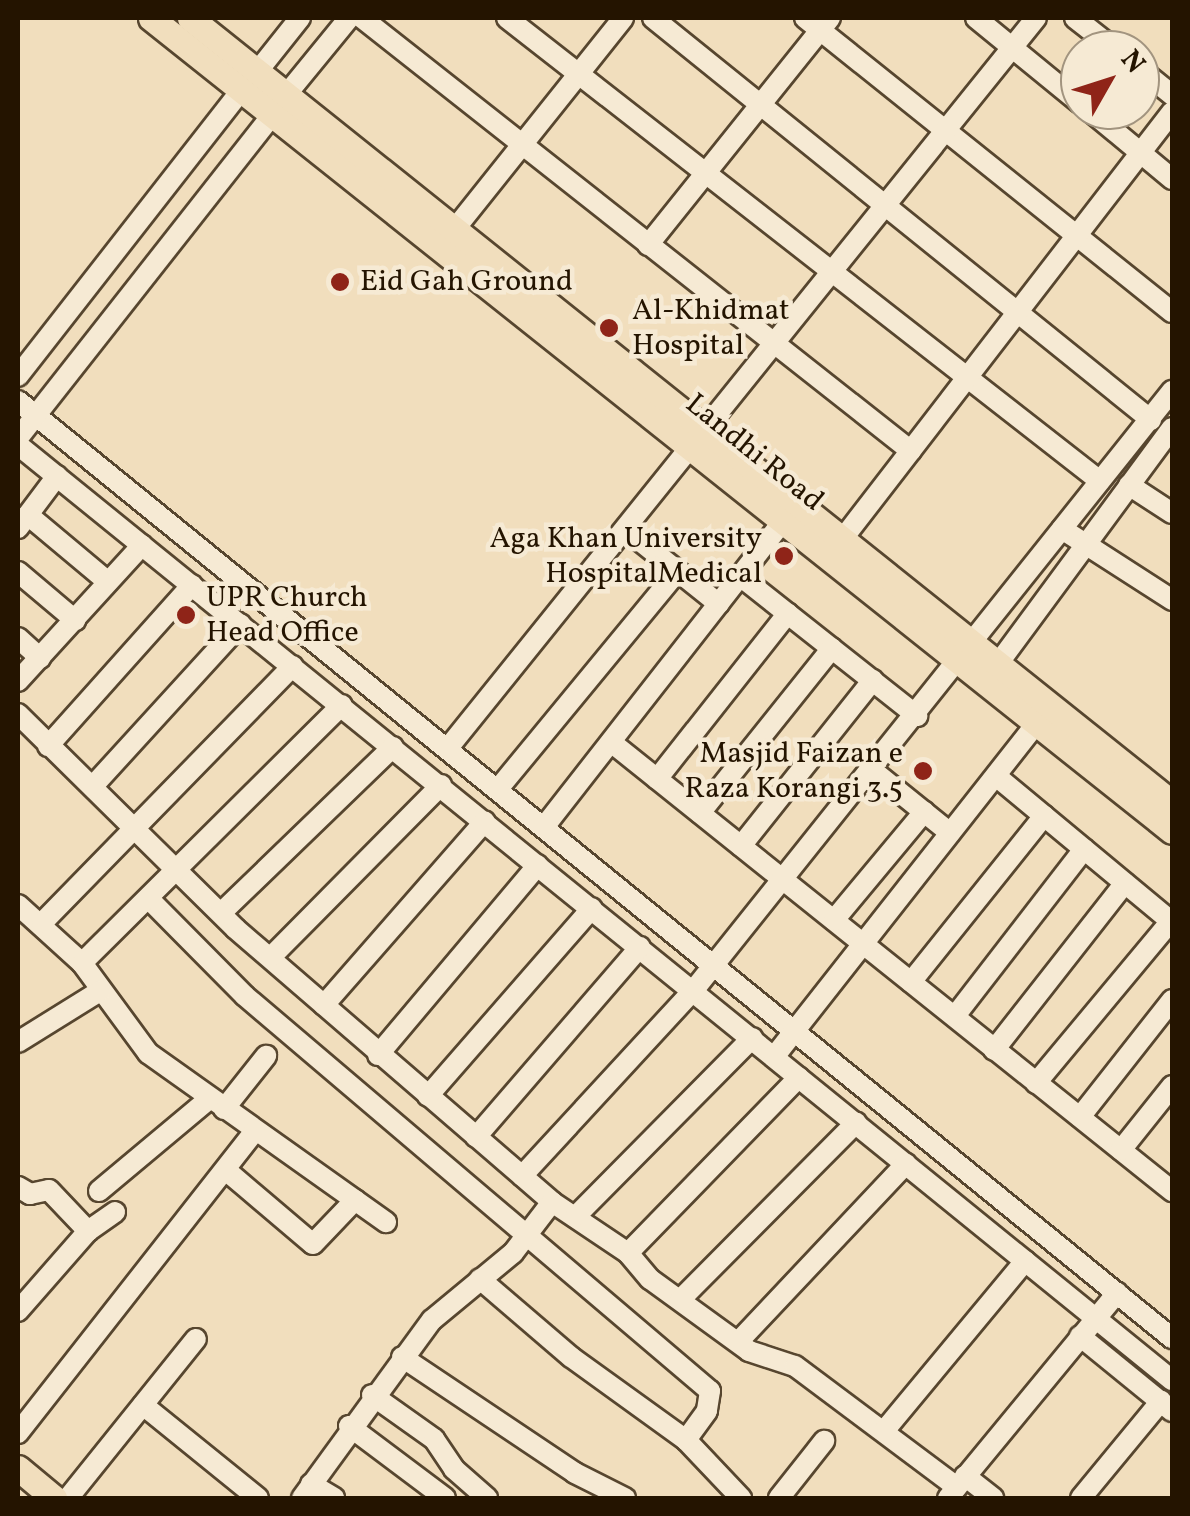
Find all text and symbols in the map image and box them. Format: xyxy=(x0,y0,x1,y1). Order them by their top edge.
north arrow xyxy=(1060,30,1160,130)
text: N xyxy=(1111,42,1154,82)
place label: Eid Gah Ground xyxy=(360,264,573,300)
marker: Eid Gah Ground xyxy=(329,271,351,293)
place label: Al-Khidmat Hospital xyxy=(632,293,789,364)
marker: Al-Khidmat Hospital xyxy=(596,315,622,341)
street label: Landhi Road xyxy=(678,386,830,520)
place label: Aga Khan University HospitalMedical xyxy=(489,521,762,592)
marker: Aga Khan University HospitalMedical xyxy=(771,543,797,569)
place label: UPR Church Head Office xyxy=(206,580,368,650)
marker: UPR Church Head Office xyxy=(175,604,197,626)
place label: Masjid Faizan e Raza Korangi 3.5 xyxy=(684,736,903,806)
marker: Masjid Faizan e Raza Korangi 3.5 xyxy=(912,760,934,782)

